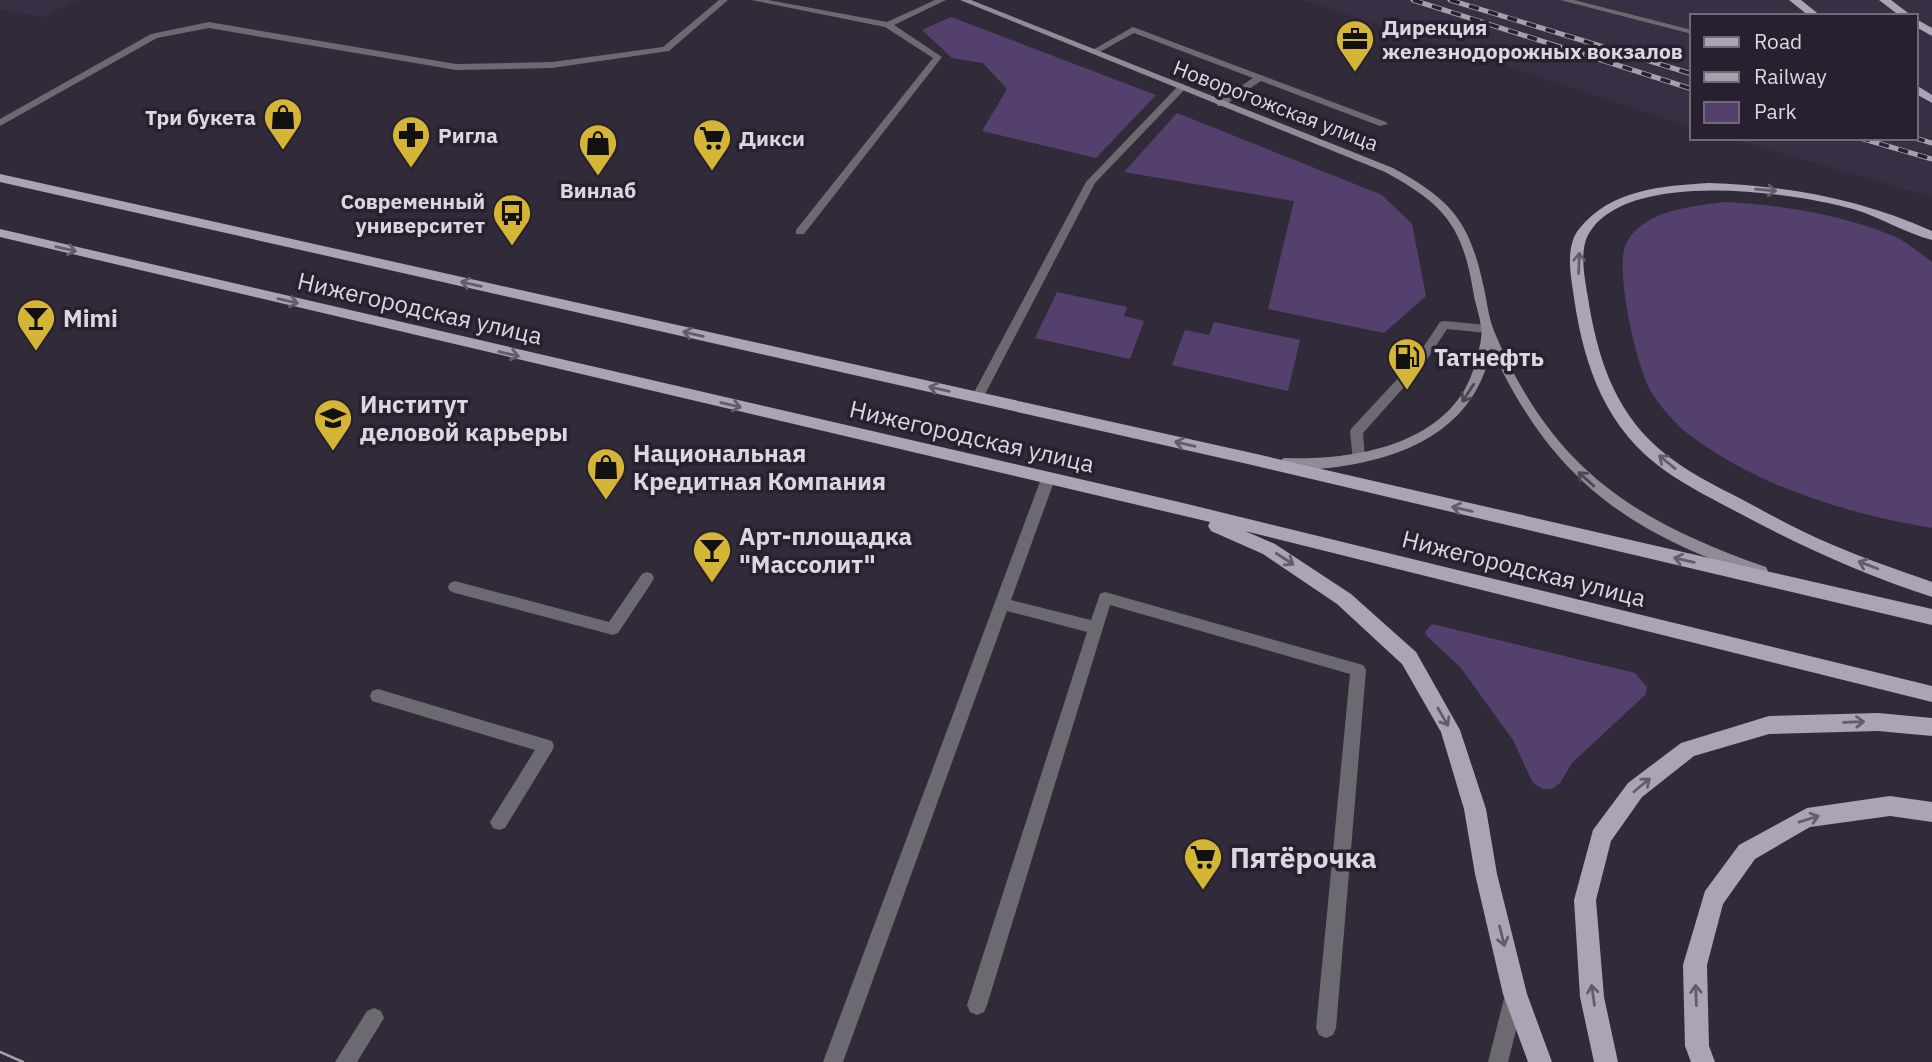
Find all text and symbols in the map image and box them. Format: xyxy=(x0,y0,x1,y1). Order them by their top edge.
place label: Дирекция железнодорожных вокзалов xyxy=(1382,13,1683,65)
legend xyxy=(1690,14,1918,140)
office icon: Дирекция железнодорожных вокзалов xyxy=(1334,18,1376,73)
text: Road xyxy=(1754,27,1802,55)
street label: Новорогожская улица xyxy=(1169,53,1383,157)
text: Railway xyxy=(1754,62,1827,90)
shop icon: Три букета xyxy=(262,96,304,151)
text: Park xyxy=(1754,97,1797,125)
place label: Три букета xyxy=(145,103,256,131)
pharmacy icon: Ригла xyxy=(390,114,432,169)
supermarket icon: Дикси xyxy=(691,117,733,172)
place label: Ригла xyxy=(438,121,498,149)
shop icon: Винлаб xyxy=(577,122,619,177)
place label: Дикси xyxy=(739,124,805,152)
place label: Винлаб xyxy=(560,176,636,204)
one-way arrow xyxy=(1754,184,1776,197)
place label: Современный университет xyxy=(340,187,485,239)
bus stop icon: Современный университет xyxy=(491,192,533,247)
one-way arrow xyxy=(54,243,77,256)
one-way arrow xyxy=(1572,252,1585,275)
street label: Нижегородская улица xyxy=(294,264,546,352)
one-way arrow xyxy=(461,277,483,290)
one-way arrow xyxy=(276,295,299,309)
bar icon: Mimi xyxy=(15,297,57,352)
place label: Mimi xyxy=(63,302,118,334)
one-way arrow xyxy=(683,327,705,340)
fuel station icon: Татнефть xyxy=(1386,336,1428,391)
place label: Татнефть xyxy=(1434,341,1544,373)
one-way arrow xyxy=(497,348,520,361)
one-way arrow xyxy=(928,382,951,396)
one-way arrow xyxy=(1461,383,1475,402)
place label: Институт деловой карьеры xyxy=(360,388,568,448)
street label: Нижегородская улица xyxy=(846,392,1098,480)
school or university icon: Институт деловой карьеры xyxy=(312,397,354,452)
one-way arrow xyxy=(719,399,742,412)
place label: Национальная Кредитная Компания xyxy=(633,437,886,497)
one-way arrow xyxy=(1174,437,1197,451)
shop icon: Национальная Кредитная Компания xyxy=(585,446,627,501)
one-way arrow xyxy=(1658,454,1676,470)
one-way arrow xyxy=(1577,471,1595,487)
one-way arrow xyxy=(1452,501,1474,514)
place label: Арт-площадка "Массолит" xyxy=(739,520,912,580)
street label: Нижегородская улица xyxy=(1399,522,1649,614)
bar icon: Арт-площадка "Массолит" xyxy=(691,529,733,584)
one-way arrow xyxy=(1274,553,1294,567)
one-way arrow xyxy=(1673,553,1696,567)
one-way arrow xyxy=(1858,558,1880,571)
one-way arrow xyxy=(1436,707,1450,727)
one-way arrow xyxy=(1842,716,1865,729)
one-way arrow xyxy=(1633,777,1651,793)
one-way arrow xyxy=(1798,812,1820,825)
supermarket icon: Пятёрочка xyxy=(1182,836,1224,891)
place label: Пятёрочка xyxy=(1230,839,1377,876)
one-way arrow xyxy=(1495,924,1509,947)
one-way arrow xyxy=(1586,984,1599,1007)
one-way arrow xyxy=(1689,984,1702,1007)

